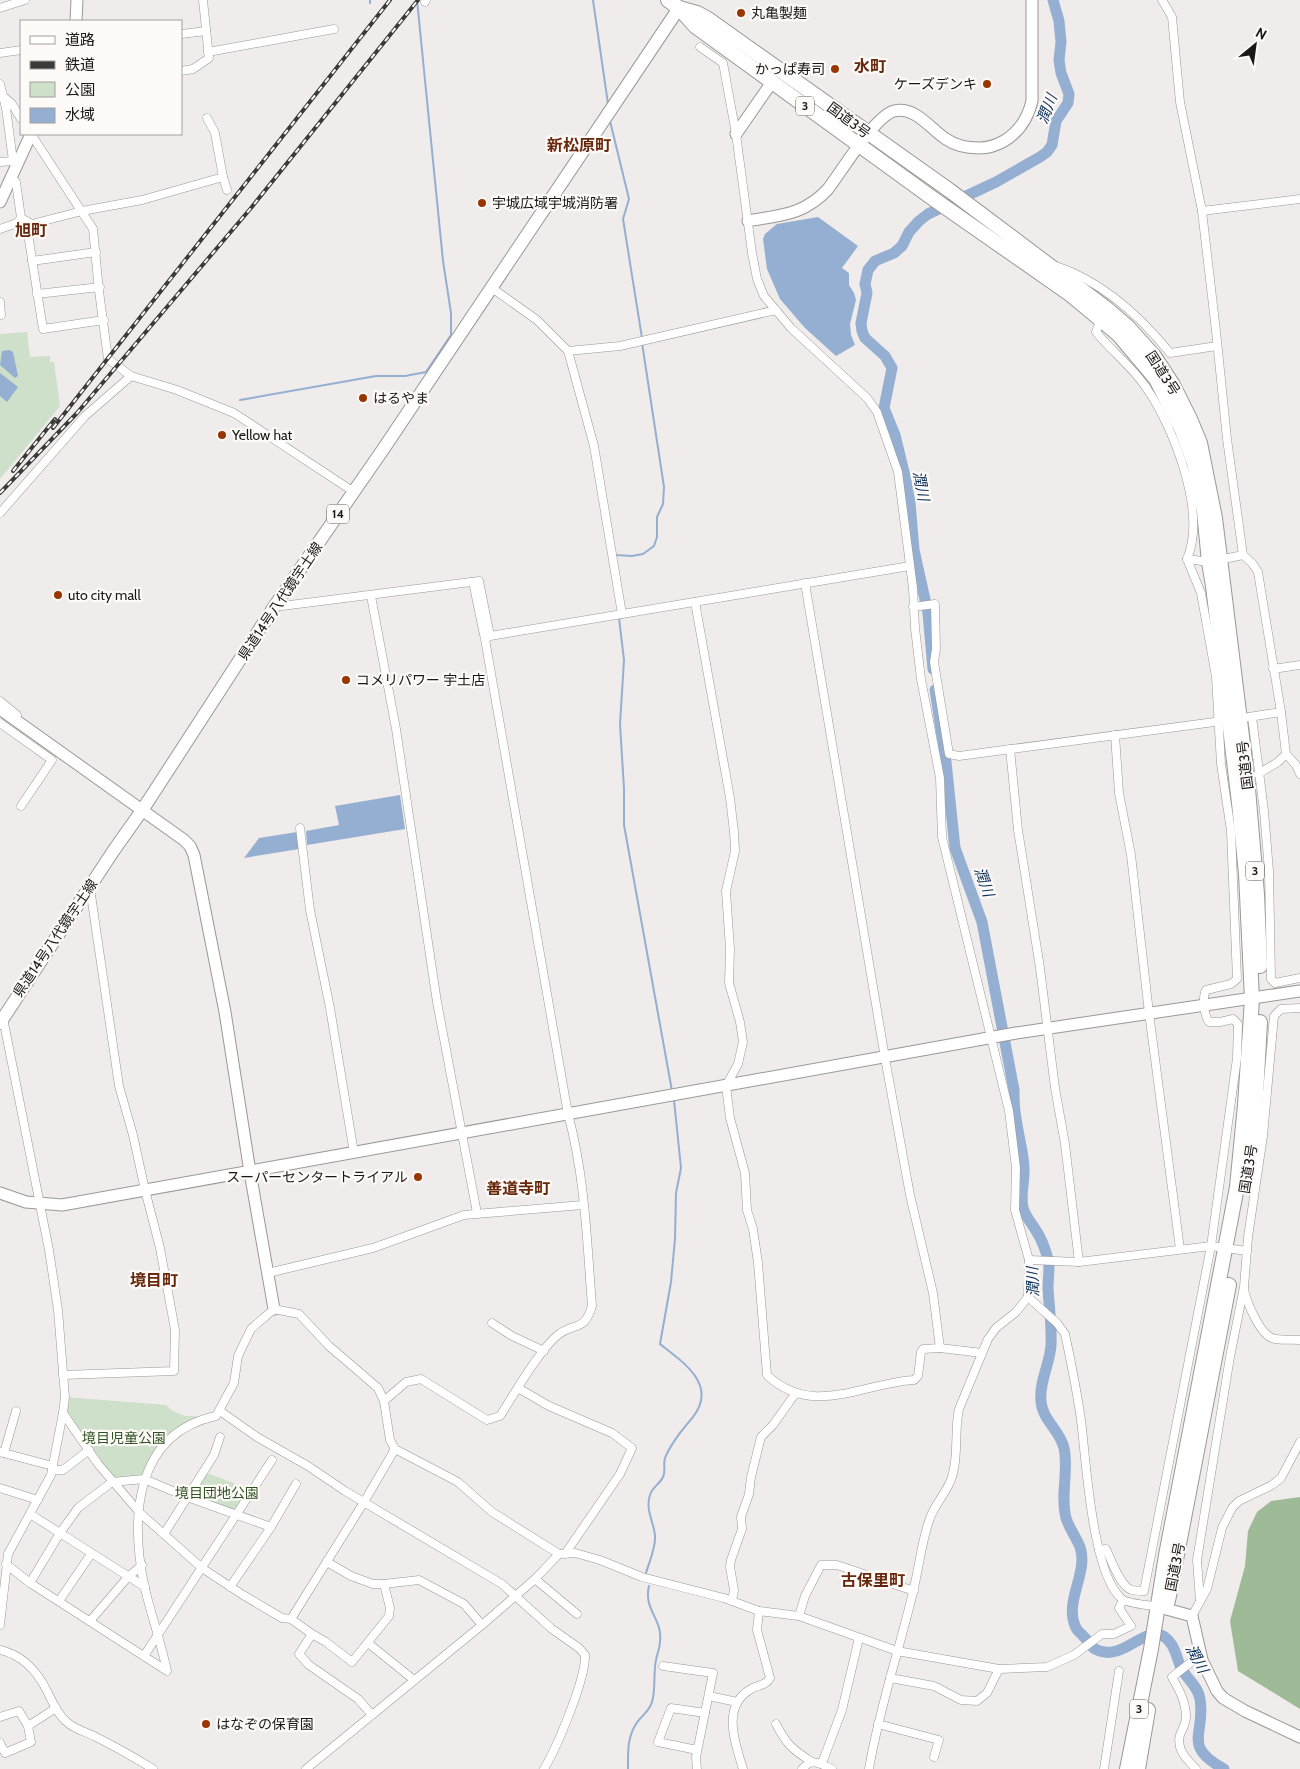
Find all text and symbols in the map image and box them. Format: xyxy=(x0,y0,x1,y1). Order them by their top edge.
place label: 丸亀製麺 xyxy=(751,4,807,22)
marker: 丸亀製麺 xyxy=(735,7,747,19)
legend xyxy=(20,20,182,135)
north arrow xyxy=(1230,20,1280,70)
text: N xyxy=(1253,23,1270,44)
text: 道路 xyxy=(65,31,95,49)
text: 鉄道 xyxy=(65,56,95,74)
district label: 水町 xyxy=(854,57,886,76)
place label: かっぱ寿司 xyxy=(755,60,825,78)
marker: かっぱ寿司 xyxy=(829,63,841,75)
place label: ケーズデンキ xyxy=(894,75,977,93)
marker: ケーズデンキ xyxy=(981,78,993,90)
text: 公園 xyxy=(65,81,95,99)
water label: 潤川 xyxy=(1033,90,1061,126)
road number: 3 xyxy=(796,96,814,115)
street label: 国道3号 xyxy=(824,98,874,142)
text: 水域 xyxy=(65,106,95,124)
district label: 新松原町 xyxy=(547,136,611,155)
place label: 宇城広域宇城消防署 xyxy=(492,194,618,212)
marker: 宇城広域宇城消防署 xyxy=(476,197,488,209)
district label: 旭町 xyxy=(15,221,47,240)
street label: 国道3号 xyxy=(1142,347,1184,399)
place label: はるやま xyxy=(373,389,429,407)
marker: はるやま xyxy=(357,392,369,404)
place label: Yellow hat xyxy=(231,426,293,444)
marker: Yellow hat xyxy=(216,429,228,441)
water label: 潤川 xyxy=(909,470,933,504)
road number: 14 xyxy=(327,504,349,524)
street label: 県道14号八代鏡宇土線 xyxy=(234,538,326,664)
place label: uto city mall xyxy=(68,586,141,604)
marker: uto city mall xyxy=(52,589,64,601)
place label: コメリパワー 宇土店 xyxy=(356,671,485,689)
marker: コメリパワー 宇土店 xyxy=(340,674,352,686)
street label: 国道3号 xyxy=(1233,739,1257,791)
road number: 3 xyxy=(1246,861,1264,880)
water label: 潤川 xyxy=(970,865,998,901)
street label: 県道14号八代鏡宇土線 xyxy=(9,875,101,1001)
street label: 国道3号 xyxy=(1235,1143,1261,1195)
place label: スーパーセンタートライアル xyxy=(226,1168,408,1186)
marker: スーパーセンタートライアル xyxy=(412,1171,424,1183)
district label: 善道寺町 xyxy=(486,1179,550,1198)
water label: 潤川 xyxy=(1023,1265,1043,1297)
district label: 境目町 xyxy=(130,1271,178,1290)
park label: 境目児童公園 xyxy=(82,1429,166,1447)
park label: 境目団地公園 xyxy=(175,1484,259,1502)
street label: 国道3号 xyxy=(1161,1541,1189,1593)
district label: 古保里町 xyxy=(841,1571,905,1590)
water label: 潤川 xyxy=(1182,1642,1213,1678)
road number: 3 xyxy=(1130,1700,1148,1718)
place label: はなぞの保育園 xyxy=(216,1715,314,1733)
marker: はなぞの保育園 xyxy=(200,1718,212,1730)

